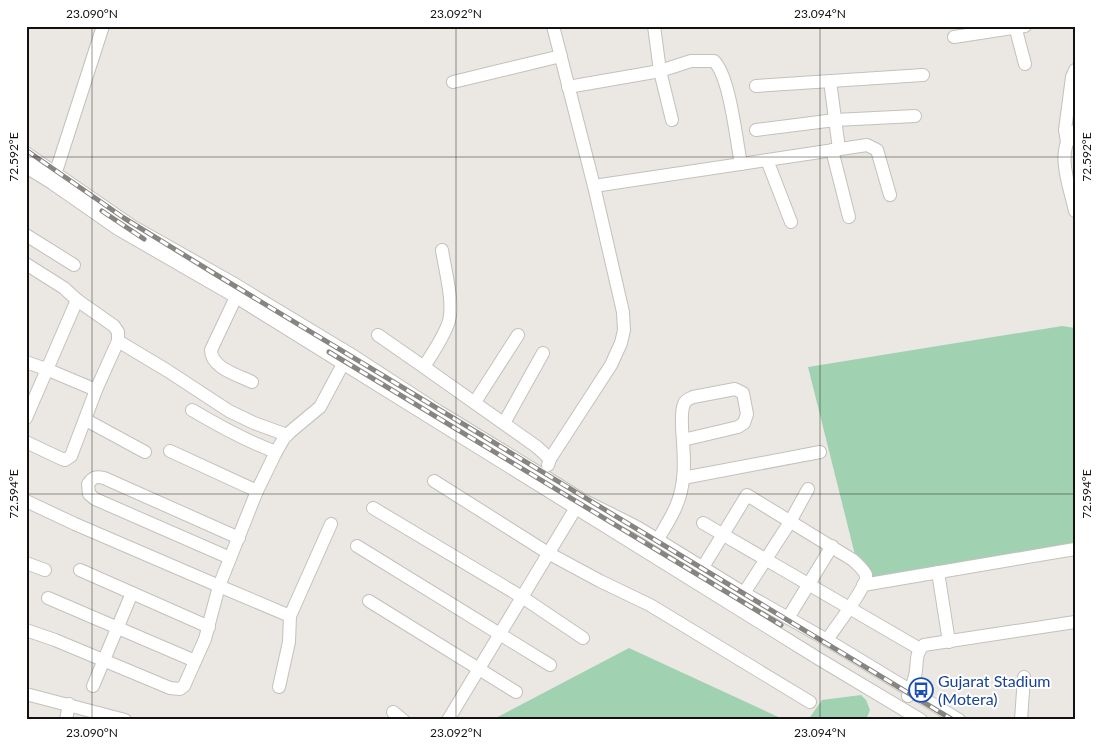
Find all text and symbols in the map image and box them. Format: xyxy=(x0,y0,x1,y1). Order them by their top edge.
text: 23.090°N xyxy=(66,6,118,21)
text: 23.092°N xyxy=(430,6,482,21)
text: 23.094°N xyxy=(794,6,846,21)
text: 72.592°E xyxy=(6,132,21,182)
text: 72.592°E xyxy=(1079,132,1094,182)
text: 72.594°E xyxy=(6,469,21,519)
text: 72.594°E xyxy=(1079,469,1094,519)
place label: Gujarat Stadium (Motera) xyxy=(938,671,1051,708)
bus stop icon: Gujarat Stadium (Motera) xyxy=(908,677,934,703)
text: 23.090°N xyxy=(66,725,118,740)
text: 23.092°N xyxy=(430,725,482,740)
text: 23.094°N xyxy=(794,725,846,740)

